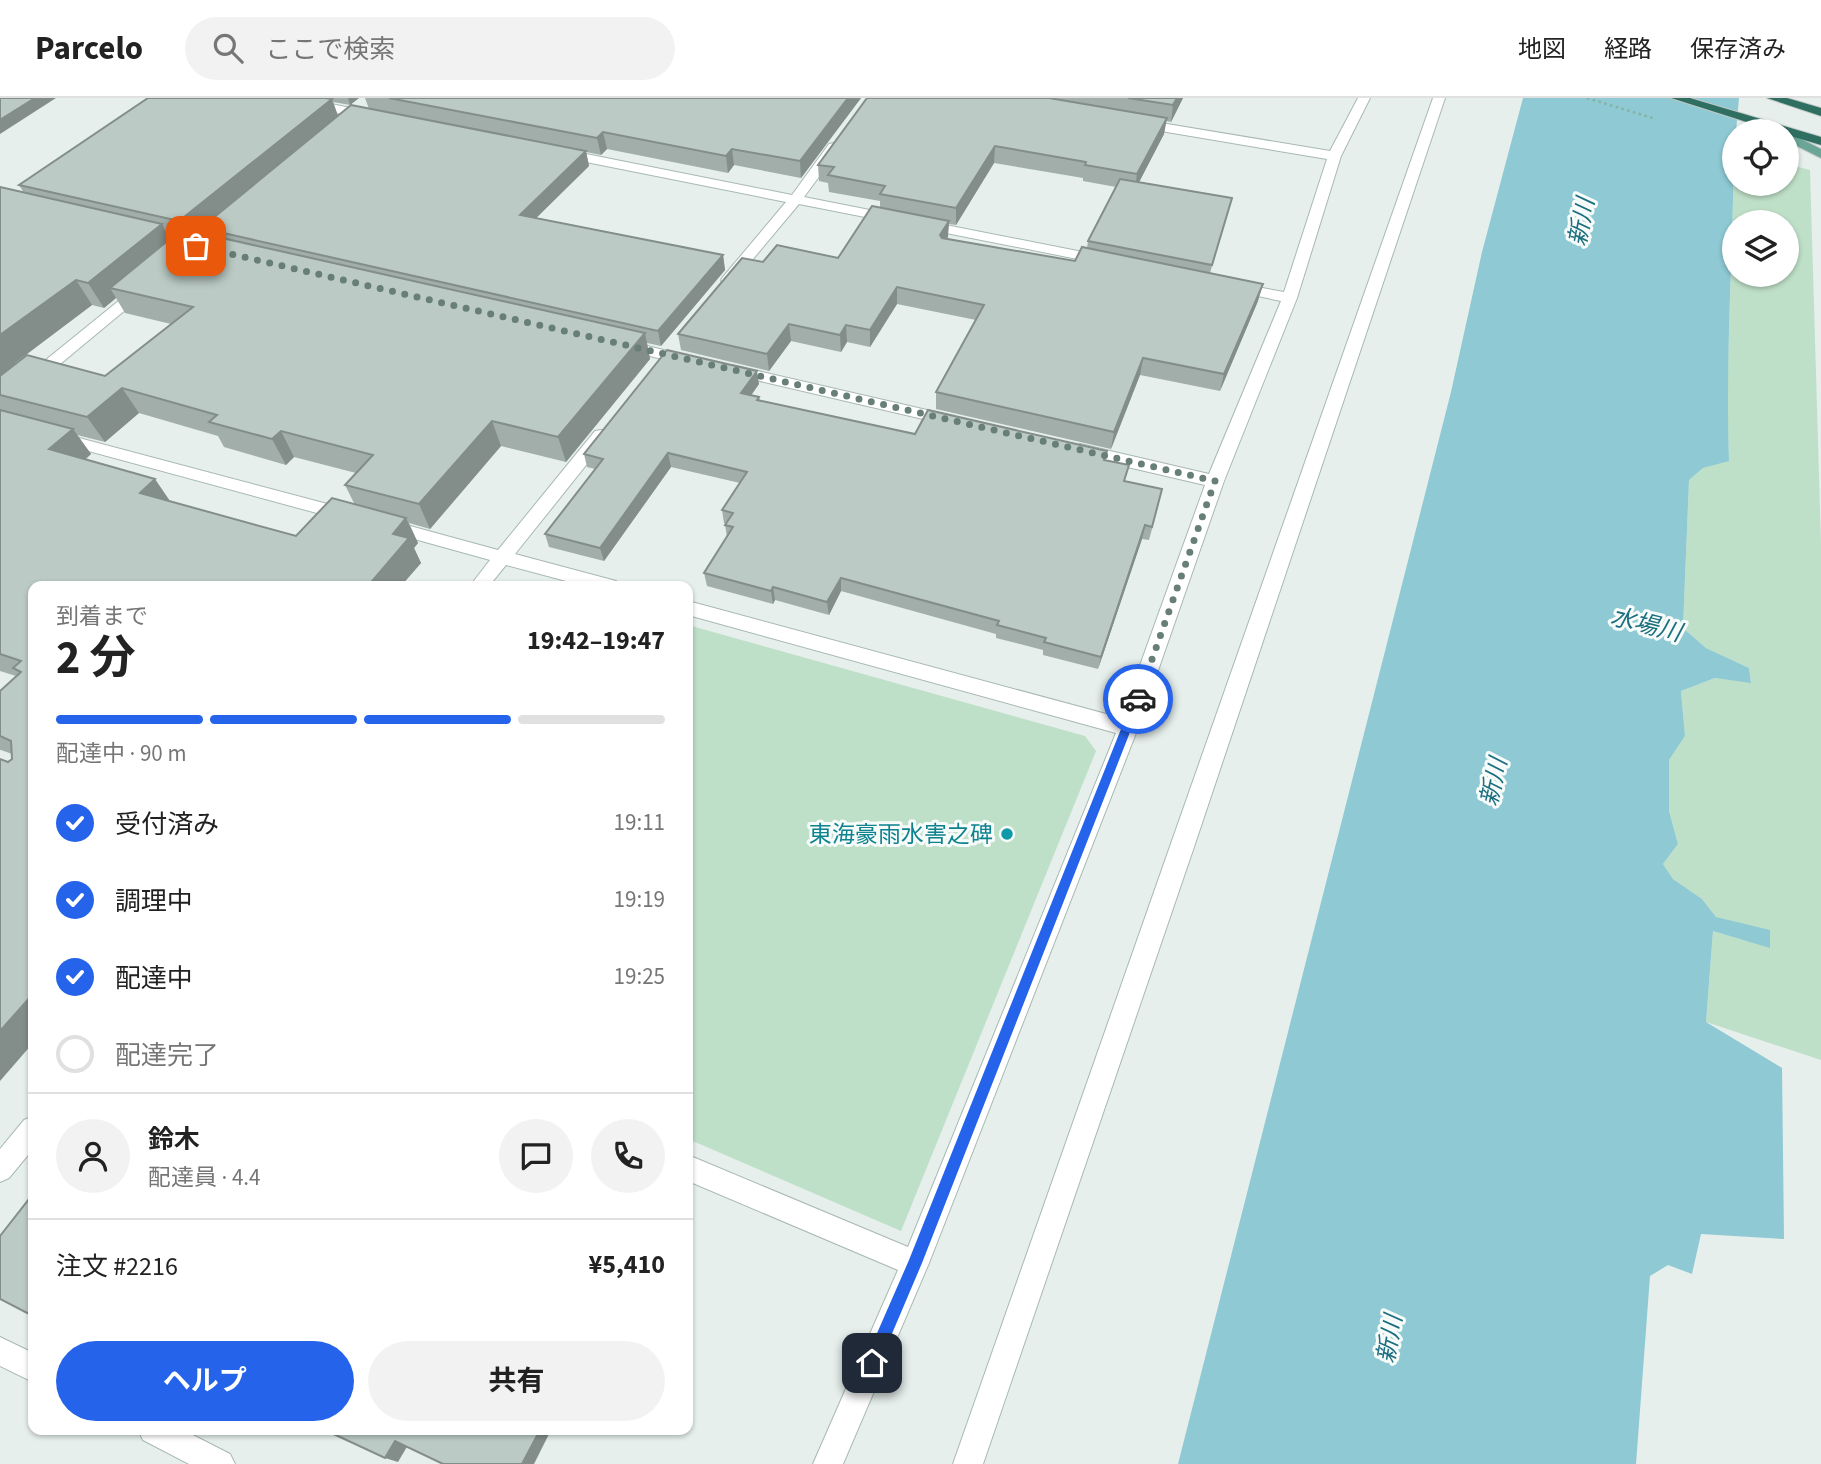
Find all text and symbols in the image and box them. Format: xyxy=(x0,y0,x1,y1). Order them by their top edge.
search box xyxy=(185,17,675,80)
text: Parcelo xyxy=(35,25,143,72)
icon: search xyxy=(209,29,247,67)
text: ここで検索 xyxy=(265,31,395,68)
text: 地図 xyxy=(1518,32,1566,67)
text: 経路 xyxy=(1604,32,1652,67)
text: 保存済み xyxy=(1690,32,1786,67)
map controls xyxy=(1722,119,1799,287)
button: locate xyxy=(1722,119,1799,196)
water label: 新川 xyxy=(1560,192,1604,249)
button: layers xyxy=(1722,210,1799,287)
pin xyxy=(166,216,226,276)
icon: bag xyxy=(177,227,215,265)
water label: 水場川 xyxy=(1607,599,1688,651)
text: 到着まで xyxy=(56,600,148,633)
text: 19:42–19:47 xyxy=(527,622,665,659)
text: 2 分 xyxy=(56,626,136,691)
courier xyxy=(1103,664,1173,734)
icon: car xyxy=(1119,680,1157,718)
text: 配達中 · 90 m xyxy=(56,737,186,770)
water label: 新川 xyxy=(1472,752,1517,809)
icon: check xyxy=(56,804,94,842)
text: 受付済み xyxy=(115,806,219,843)
text: 19:11 xyxy=(614,806,665,839)
place label: 東海豪雨水害之碑 xyxy=(809,818,993,851)
marker: 東海豪雨水害之碑 xyxy=(999,826,1015,842)
icon: check xyxy=(56,881,94,919)
text: 調理中 xyxy=(115,883,193,920)
text: 19:19 xyxy=(614,883,665,916)
icon: check xyxy=(56,958,94,996)
text: 配達中 xyxy=(115,960,193,997)
text: 19:25 xyxy=(614,960,665,993)
text: 配達完了 xyxy=(115,1037,219,1074)
button: person xyxy=(56,1119,130,1193)
button: chat xyxy=(499,1119,573,1193)
button: phone xyxy=(591,1119,665,1193)
text: 鈴木 xyxy=(148,1121,200,1158)
text: 配達員 · 4.4 xyxy=(148,1161,261,1194)
text: ¥5,410 xyxy=(589,1246,665,1283)
text: 注文 #2216 xyxy=(56,1248,178,1285)
water label: 新川 xyxy=(1369,1309,1412,1366)
pin xyxy=(842,1333,902,1393)
button: ヘルプ xyxy=(56,1341,354,1421)
button: 共有 xyxy=(368,1341,665,1421)
icon: home xyxy=(853,1344,891,1382)

